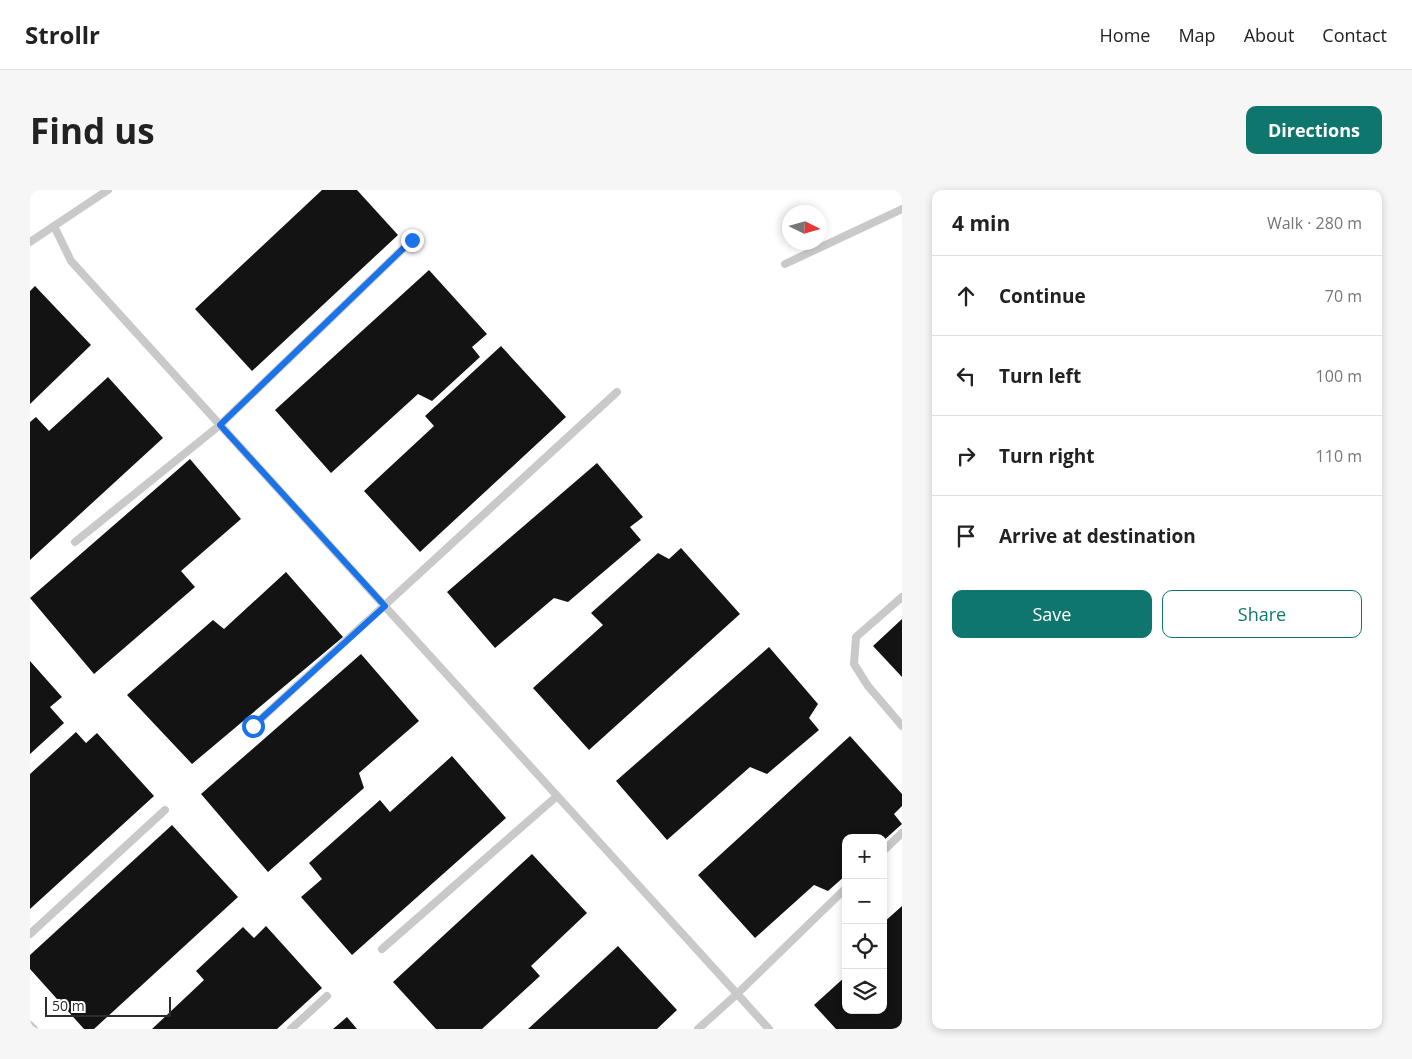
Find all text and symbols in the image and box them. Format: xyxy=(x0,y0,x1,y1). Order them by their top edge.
text: Strollr xyxy=(25,18,100,51)
text: Home xyxy=(1100,23,1150,47)
text: Map xyxy=(1178,23,1216,47)
text: About xyxy=(1244,23,1294,47)
text: Contact xyxy=(1322,23,1387,47)
button: Directions xyxy=(1246,106,1382,154)
text: Find us xyxy=(30,107,155,154)
north arrow xyxy=(782,205,827,250)
text: 4 min xyxy=(952,209,1010,237)
text: Walk · 280 m xyxy=(1267,212,1362,234)
route end xyxy=(401,229,424,252)
icon: ahead xyxy=(952,282,980,310)
text: Continue xyxy=(999,283,1086,309)
text: 70 m xyxy=(1325,285,1362,307)
icon: left xyxy=(952,362,980,390)
text: Turn left xyxy=(999,363,1081,389)
text: 100 m xyxy=(1316,365,1362,387)
icon: right xyxy=(952,442,980,470)
text: Turn right xyxy=(999,443,1094,469)
text: 110 m xyxy=(1316,445,1362,467)
icon: arrive xyxy=(952,522,980,550)
text: Arrive at destination xyxy=(999,523,1196,549)
button: Save xyxy=(952,590,1152,638)
button: Share xyxy=(1162,590,1362,638)
route start xyxy=(242,715,265,738)
map controls xyxy=(842,834,887,1014)
button: + xyxy=(842,834,887,879)
button: − xyxy=(842,879,887,924)
button: locate xyxy=(842,924,887,969)
button: layers xyxy=(842,969,887,1014)
scale bar xyxy=(45,994,171,1017)
text: 50 m xyxy=(52,996,85,1015)

